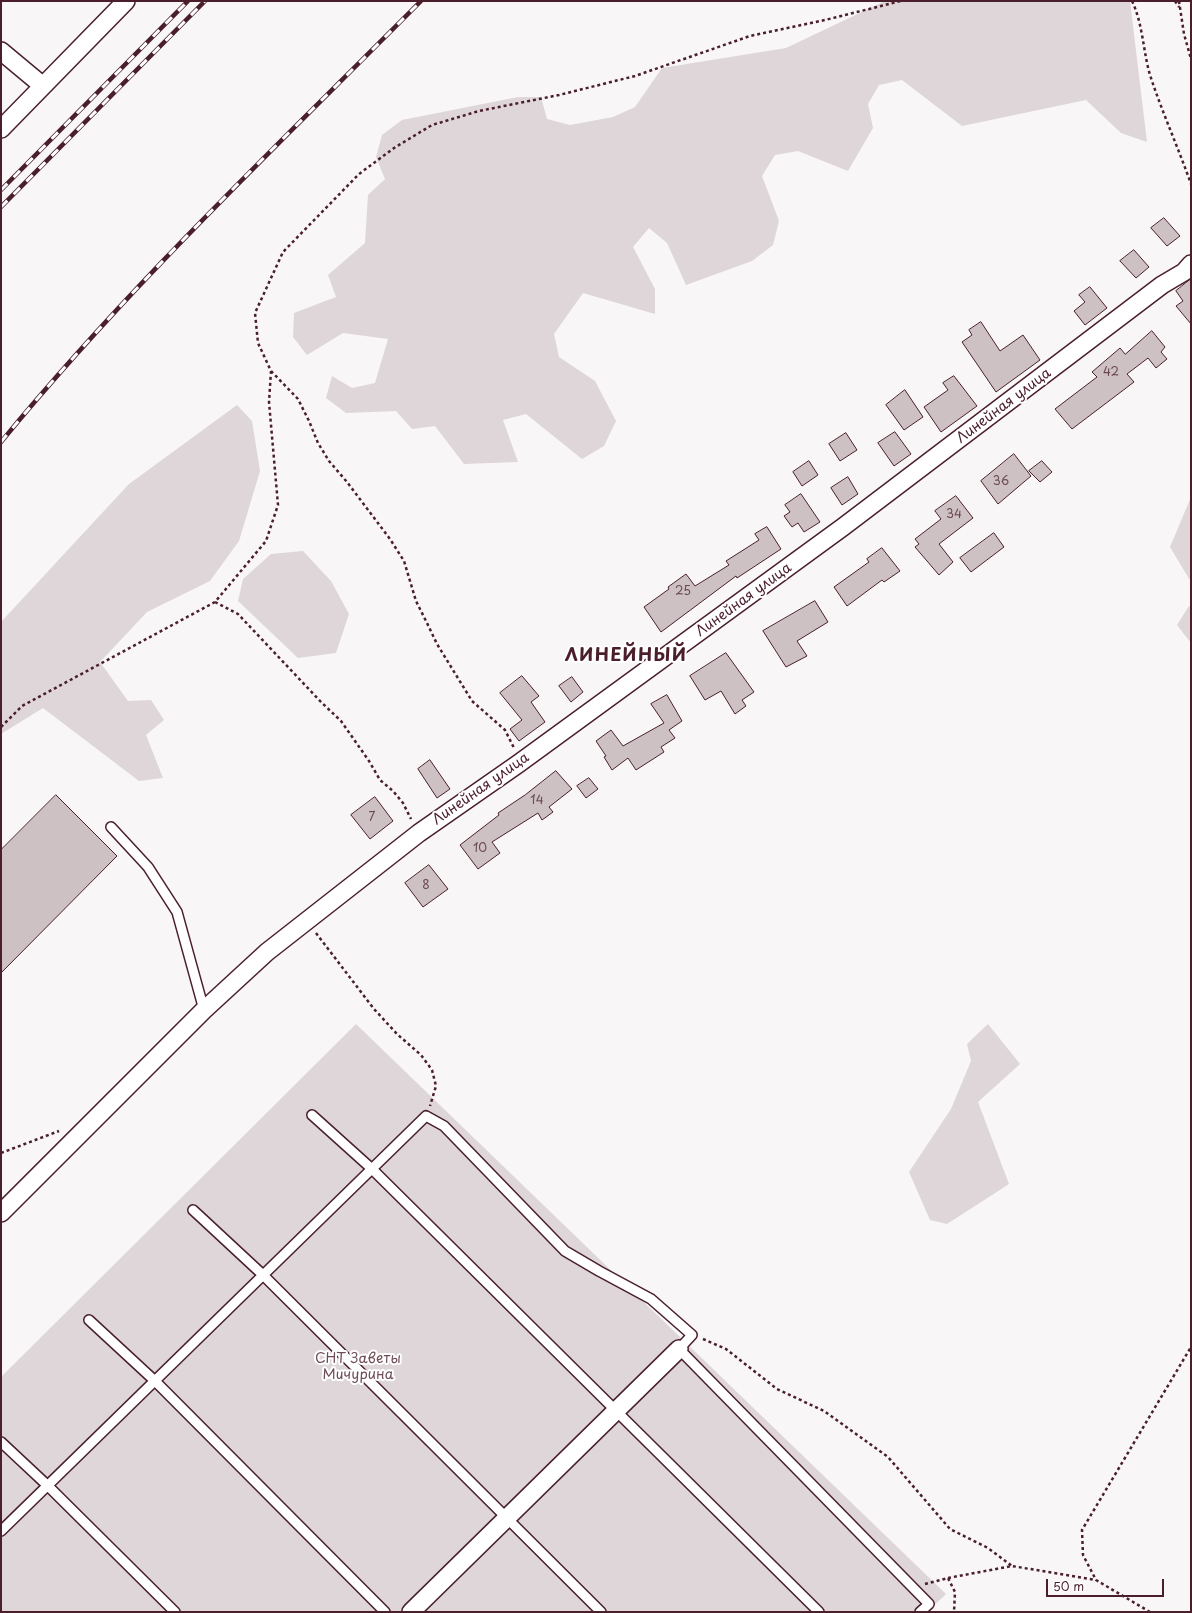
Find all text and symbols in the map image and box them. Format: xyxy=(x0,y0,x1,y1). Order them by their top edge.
street label: Линейная улица xyxy=(953,365,1055,447)
house number: 42 xyxy=(1103,366,1119,380)
house number: 36 xyxy=(993,475,1009,489)
house number: 34 xyxy=(946,508,962,522)
street label: Линейная улица xyxy=(693,560,795,640)
house number: 25 xyxy=(675,585,691,599)
district label: ЛИНЕЙНЫЙ xyxy=(565,645,687,667)
street label: Линейная улица xyxy=(429,749,533,829)
house number: 14 xyxy=(530,794,544,808)
house number: 7 xyxy=(369,811,375,825)
house number: 10 xyxy=(473,842,487,856)
house number: 8 xyxy=(422,879,430,893)
park label: СНТ Заветы Мичурина xyxy=(315,1351,401,1384)
scale bar xyxy=(1048,1571,1166,1597)
text: 50 m xyxy=(1053,1577,1084,1595)

